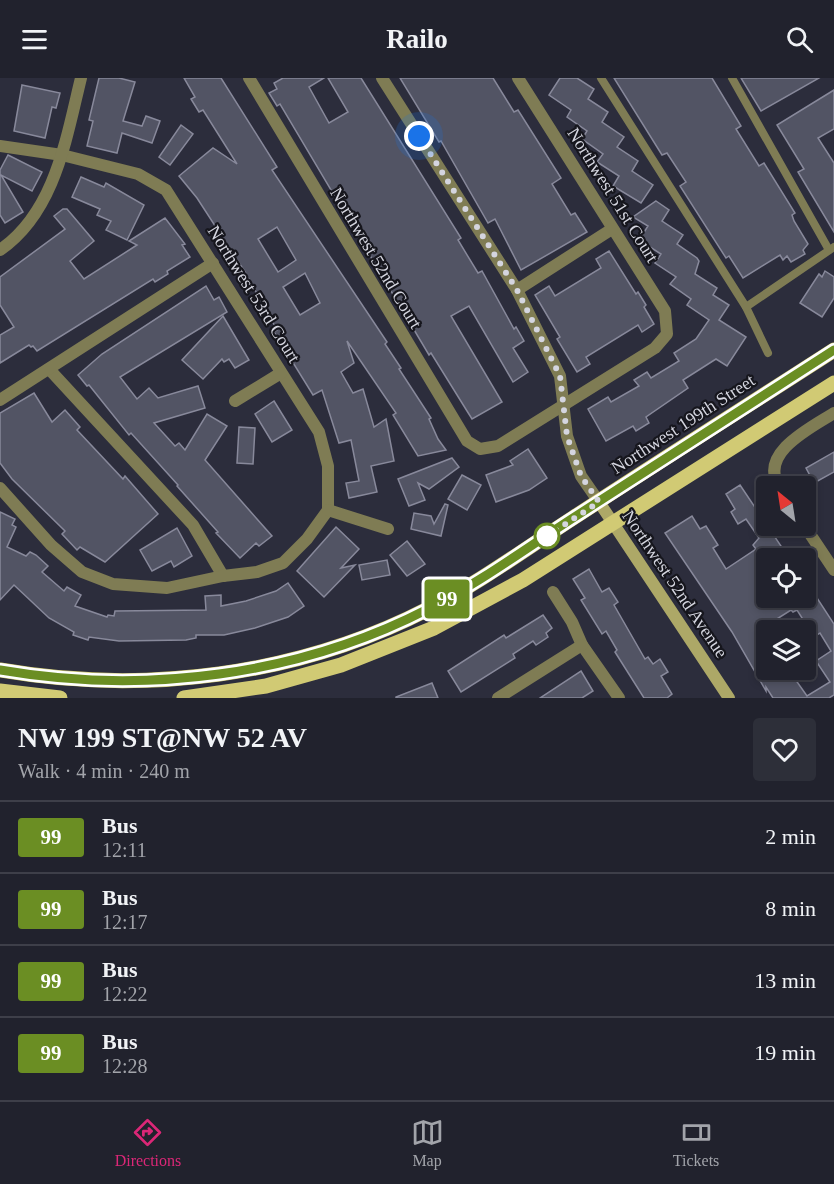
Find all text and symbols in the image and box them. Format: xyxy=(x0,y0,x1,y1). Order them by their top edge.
icon: menu xyxy=(18,23,51,56)
icon: search xyxy=(783,23,816,56)
text: Railo xyxy=(386,24,448,54)
your location xyxy=(404,121,434,151)
street label: Northwest 51st Court xyxy=(563,124,663,266)
street label: Northwest 52nd Court xyxy=(326,184,426,332)
street label: Northwest 53rd Court xyxy=(204,222,304,366)
street label: Northwest 199th Street xyxy=(608,370,758,478)
north arrow xyxy=(756,476,816,536)
map controls xyxy=(756,476,816,680)
street label: Northwest 52nd Avenue xyxy=(618,506,732,662)
unlabelled marker xyxy=(534,523,560,549)
button: locate xyxy=(756,548,816,608)
line badge: 99 xyxy=(420,580,474,618)
text: 99 xyxy=(437,587,458,611)
button: layers xyxy=(756,620,816,680)
button: heart xyxy=(753,718,816,781)
text: NW 199 ST@NW 52 AV xyxy=(18,722,307,753)
text: Walk · 4 min · 240 m xyxy=(18,760,190,782)
text: Bus xyxy=(102,813,137,838)
text: 2 min xyxy=(765,824,816,849)
text: 99 xyxy=(41,825,62,849)
text: 12:11 xyxy=(102,839,147,861)
text: Bus xyxy=(102,885,137,910)
text: 8 min xyxy=(765,896,816,921)
text: 99 xyxy=(41,897,62,921)
text: 12:17 xyxy=(102,911,148,933)
text: Bus xyxy=(102,957,137,982)
text: 13 min xyxy=(754,968,816,993)
text: 99 xyxy=(41,969,62,993)
text: 12:22 xyxy=(102,983,148,1005)
text: Bus xyxy=(102,1029,137,1054)
text: 19 min xyxy=(754,1040,816,1065)
text: 99 xyxy=(41,1041,62,1065)
text: 12:28 xyxy=(102,1055,148,1077)
tab: Directions xyxy=(115,1116,181,1170)
tab: Map xyxy=(411,1116,444,1170)
tab: Tickets xyxy=(673,1116,719,1170)

